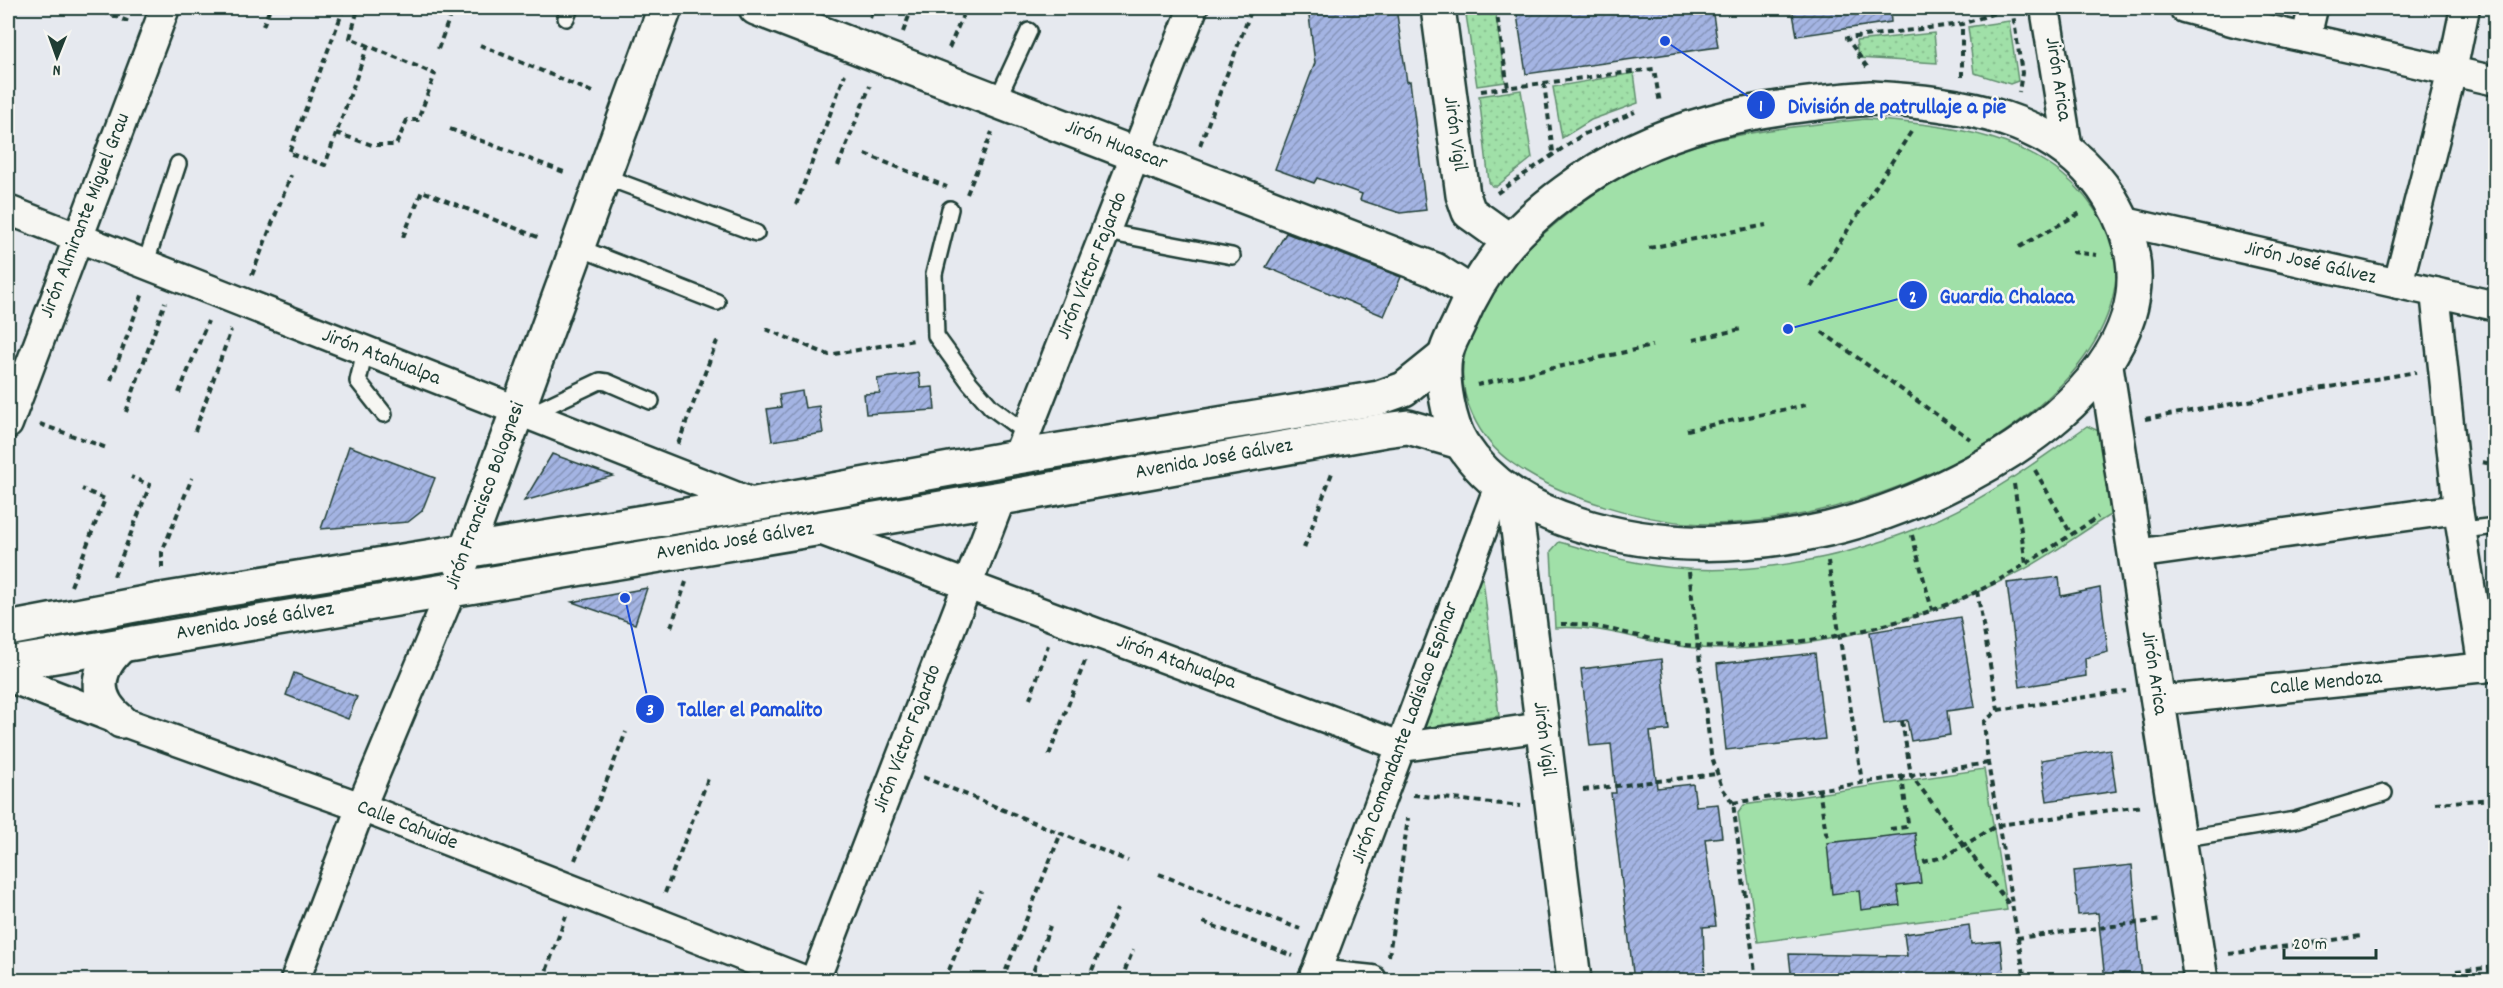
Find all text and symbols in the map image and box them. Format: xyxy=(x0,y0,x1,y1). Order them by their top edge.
north arrow xyxy=(27,27,87,87)
street label: Jirón Arica xyxy=(2036,35,2079,124)
text: N xyxy=(53,58,61,81)
callout: División de patrullaje a pie xyxy=(1746,85,2018,125)
text: División de patrullaje a pie xyxy=(1788,93,2007,124)
street label: Jirón Vigil xyxy=(1434,95,1474,173)
text: 1 xyxy=(1759,95,1763,120)
street label: Jirón Almirante Miguel Grau xyxy=(33,109,139,323)
street label: Jirón Huascar xyxy=(1060,113,1172,179)
street label: Jirón Víctor Fajardo xyxy=(1050,188,1136,344)
street label: Jirón José Gálvez xyxy=(2241,234,2379,294)
callout: Guardia Chalaca xyxy=(1898,275,2086,315)
text: Guardia Chalaca xyxy=(1940,283,2075,314)
text: 2 xyxy=(1909,286,1917,311)
street label: Jirón Atahualpa xyxy=(317,322,446,395)
street label: Jirón Francisco Bolognesi xyxy=(438,398,534,594)
street label: Avenida José Gálvez xyxy=(1133,431,1295,489)
street label: Avenida José Gálvez xyxy=(654,515,816,569)
street label: Avenida José Gálvez xyxy=(174,595,336,649)
street label: Jirón Comandante Ladislao Espinar xyxy=(1344,597,1468,868)
street label: Jirón Atahualpa xyxy=(1112,627,1241,699)
street label: Jirón Arica xyxy=(2132,629,2175,718)
street label: Jirón Víctor Fajardo xyxy=(866,660,950,818)
street label: Calle Mendoza xyxy=(2268,663,2385,705)
callout: Taller el Pamalito xyxy=(635,689,835,729)
text: Taller el Pamalito xyxy=(677,696,823,727)
text: 3 xyxy=(646,699,654,724)
street label: Jirón Vigil xyxy=(1524,700,1562,778)
street label: Calle Cahuide xyxy=(352,793,462,859)
scale bar xyxy=(2284,922,2376,960)
text: 20 m xyxy=(2293,933,2327,958)

